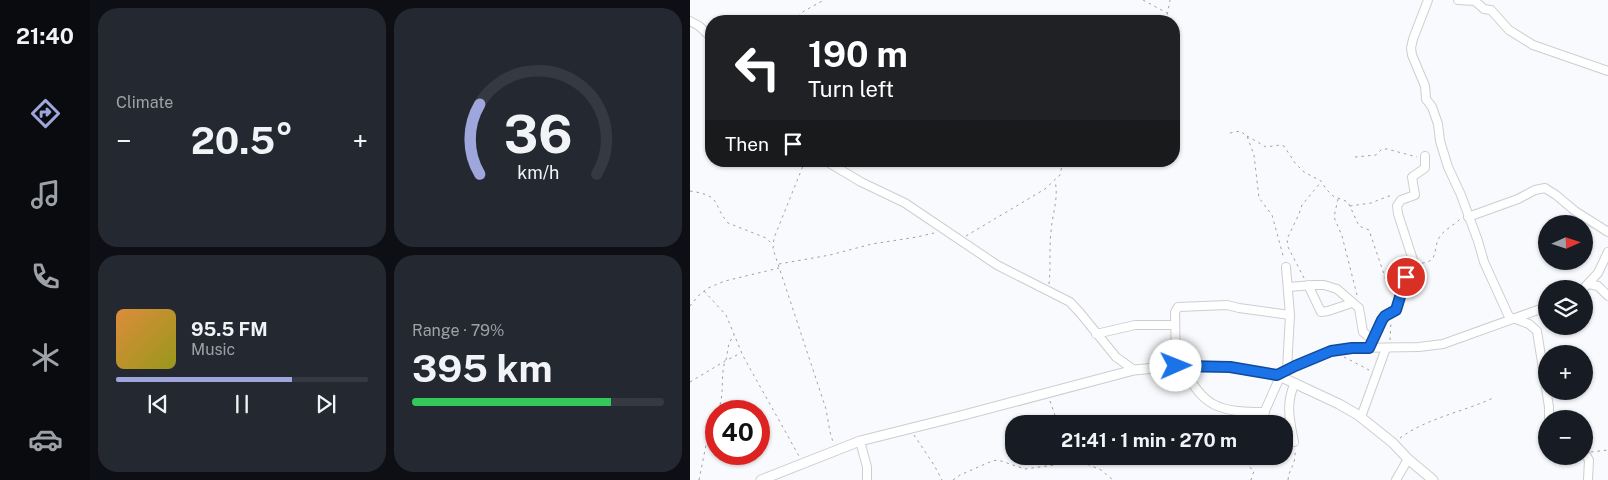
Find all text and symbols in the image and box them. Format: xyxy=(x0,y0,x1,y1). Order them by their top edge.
text: 21:40 xyxy=(16,23,74,49)
text: 190 m xyxy=(808,34,908,75)
icon: left xyxy=(725,35,790,100)
text: Turn left xyxy=(808,76,894,102)
text: Climate xyxy=(116,93,173,112)
icon: directions xyxy=(28,96,63,131)
text: 36 xyxy=(504,104,572,165)
text: 20.5° xyxy=(191,118,293,163)
text: − xyxy=(116,124,132,157)
text: + xyxy=(352,124,368,157)
icon: arrive xyxy=(779,130,807,158)
text: Then xyxy=(725,133,769,155)
text: km/h xyxy=(517,162,559,183)
icon: music xyxy=(28,177,63,212)
north arrow xyxy=(1538,215,1592,270)
map controls xyxy=(1538,215,1593,465)
pin xyxy=(1385,256,1427,298)
icon: phone xyxy=(28,259,63,294)
icon: arrive xyxy=(1392,263,1420,291)
button: layers xyxy=(1538,280,1593,335)
text: 95.5 FM xyxy=(191,318,268,340)
text: Range · 79% xyxy=(412,321,505,340)
position arrow xyxy=(1149,339,1201,391)
icon: climate xyxy=(28,340,63,375)
text: Music xyxy=(191,340,235,359)
button: + xyxy=(1538,345,1593,400)
text: 395 km xyxy=(412,346,552,391)
icon: previous xyxy=(144,390,172,418)
icon: pause xyxy=(228,390,256,418)
icon: next xyxy=(312,390,340,418)
speed limit sign: 40 xyxy=(705,400,770,465)
button: − xyxy=(1538,410,1593,465)
icon: car xyxy=(28,422,63,457)
text: 21:41 · 1 min · 270 m xyxy=(1061,429,1237,451)

